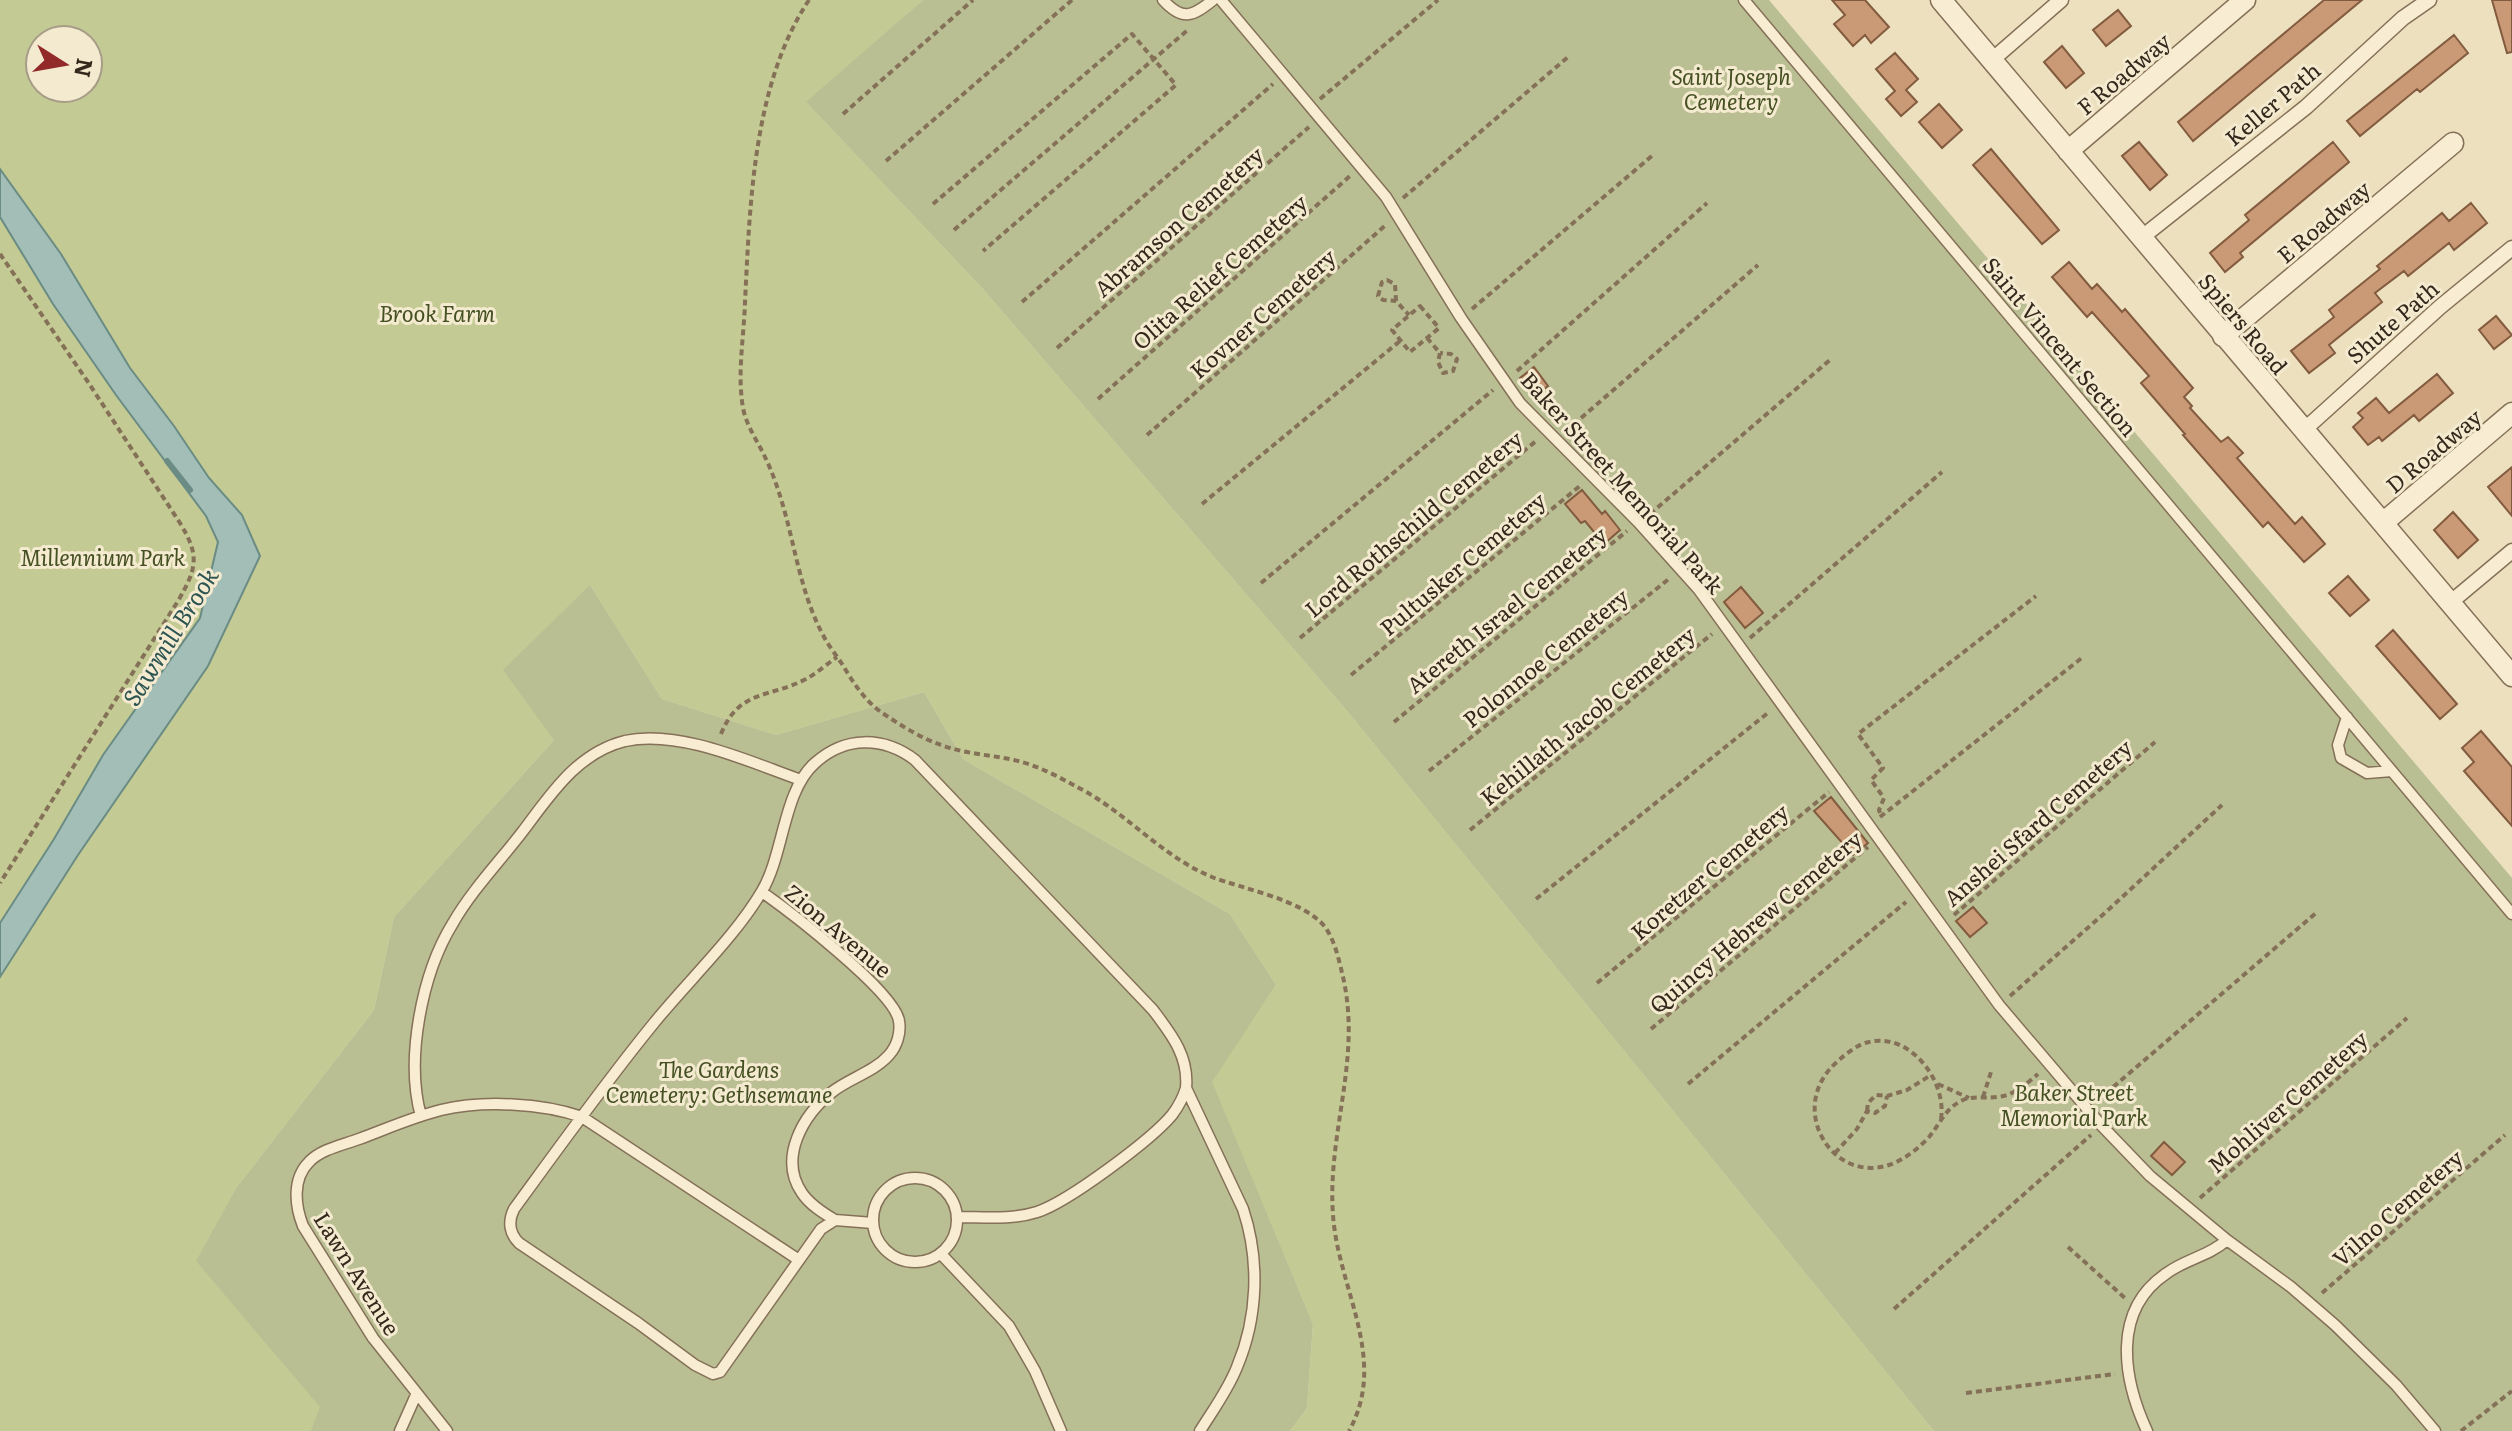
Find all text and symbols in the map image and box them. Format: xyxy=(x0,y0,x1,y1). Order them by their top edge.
north arrow xyxy=(24,24,104,104)
street label: F Roadway xyxy=(2069,24,2177,122)
street label: Keller Path xyxy=(2217,53,2327,153)
text: N xyxy=(67,56,103,80)
park label: Saint Joseph Cemetery xyxy=(1671,59,1791,117)
street label: Abramson Cemetery xyxy=(1086,138,1270,304)
street label: E Roadway xyxy=(2269,172,2377,270)
street label: Olita Relief Cemetery xyxy=(1124,185,1314,357)
street label: Kovner Cemetery xyxy=(1182,240,1343,386)
street label: Saint Vincent Section xyxy=(1976,249,2146,443)
street label: Spiers Road xyxy=(2192,265,2296,381)
street label: Shute Path xyxy=(2339,271,2445,371)
park label: Brook Farm xyxy=(379,296,495,329)
street label: Baker Street Memorial Park xyxy=(1514,363,1732,601)
street label: D Roadway xyxy=(2378,400,2488,500)
street label: Lord Rothschild Cemetery xyxy=(1297,422,1529,624)
street label: Pultusker Cemetery xyxy=(1372,483,1553,642)
street label: Atereth Israel Cemetery xyxy=(1398,517,1614,701)
park label: Millennium Park xyxy=(20,540,186,573)
water label: Sawmill Brook xyxy=(113,560,226,712)
street label: Polonnoe Cemetery xyxy=(1455,579,1635,734)
street label: Kehillath Jacob Cemetery xyxy=(1472,617,1702,812)
street label: Anshei Sfard Cemetery xyxy=(1935,730,2139,913)
street label: Koretzer Cemetery xyxy=(1623,795,1796,947)
street label: Quincy Hebrew Cemetery xyxy=(1641,822,1869,1020)
street label: Zion Avenue xyxy=(778,875,900,985)
street label: Mohliver Cemetery xyxy=(2199,1022,2375,1180)
park label: The Gardens Cemetery: Gethsemane xyxy=(605,1052,833,1110)
park label: Baker Street Memorial Park xyxy=(2000,1075,2148,1133)
street label: Vilno Cemetery xyxy=(2324,1140,2470,1273)
street label: Lawn Avenue xyxy=(307,1205,409,1341)

